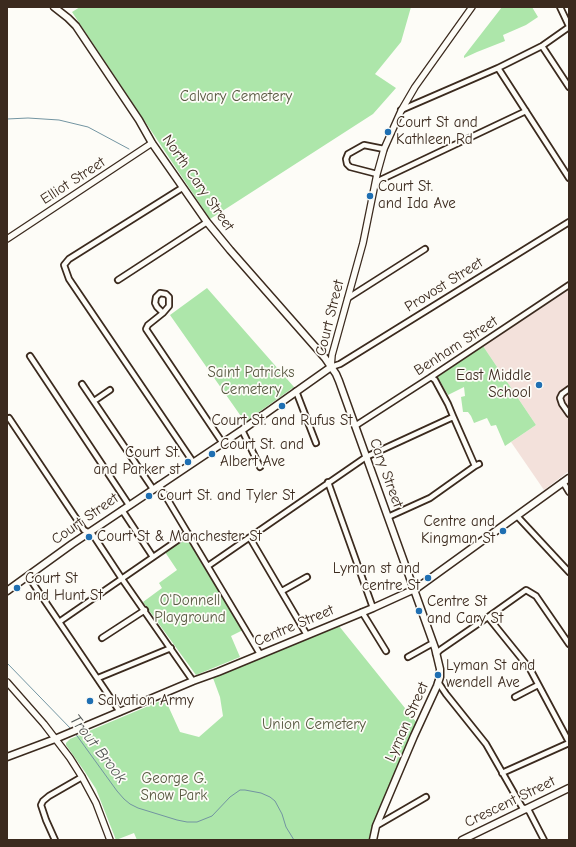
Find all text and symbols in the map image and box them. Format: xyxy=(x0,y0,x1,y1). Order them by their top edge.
park label: Calvary Cemetery xyxy=(180,88,292,106)
place label: Court St and Kathleen Rd xyxy=(396,114,478,149)
marker: Court St and Kathleen Rd xyxy=(383,127,393,137)
street label: North Cary Street xyxy=(158,131,238,235)
street label: Elliot Street xyxy=(37,153,109,209)
place label: Court St. and Ida Ave xyxy=(378,178,456,213)
marker: Court St. and Ida Ave xyxy=(365,191,375,201)
street label: Provost Street xyxy=(402,254,486,316)
street label: Court Street xyxy=(312,278,348,358)
street label: Benham Street xyxy=(411,312,501,380)
park label: Saint Patricks Cemetery xyxy=(208,364,294,399)
place label: East Middle School xyxy=(456,367,531,402)
marker: East Middle School xyxy=(534,380,544,390)
marker: Court St. and Rufus St xyxy=(277,401,287,411)
place label: Court St. and Rufus St xyxy=(211,412,353,430)
place label: Court St. and Albert Ave xyxy=(220,436,304,471)
street label: Cary Street xyxy=(365,436,407,510)
place label: Court St. and Parker st xyxy=(94,444,180,479)
marker: Court St. and Albert Ave xyxy=(207,449,217,459)
marker: Court St. and Parker st xyxy=(183,457,193,467)
place label: Court St. and Tyler St xyxy=(157,487,295,505)
street label: Court Street xyxy=(48,489,122,549)
marker: Court St. and Tyler St xyxy=(144,491,154,501)
place label: Centre and Kingman St xyxy=(421,513,495,548)
marker: Centre and Kingman St xyxy=(498,526,508,536)
place label: Court St & Manchester St xyxy=(97,528,262,546)
marker: Court St & Manchester St xyxy=(84,532,94,542)
place label: Lyman st and centre St xyxy=(333,560,420,595)
place label: Court St and Hunt St xyxy=(25,570,103,605)
marker: Lyman st and centre St xyxy=(423,573,433,583)
marker: Court St and Hunt St xyxy=(12,583,22,593)
park label: O'Donnell Playground xyxy=(154,592,226,627)
place label: Centre St and Cary St xyxy=(427,593,503,628)
street label: Centre Street xyxy=(251,601,337,651)
marker: Centre St and Cary St xyxy=(414,606,424,616)
place label: Lyman St and wendell Ave xyxy=(446,657,535,692)
marker: Lyman St and wendell Ave xyxy=(433,670,443,680)
street label: Lyman Street xyxy=(381,679,433,765)
place label: Salvation Army xyxy=(98,692,194,710)
marker: Salvation Army xyxy=(85,696,95,706)
water label: Trout Brook xyxy=(65,711,131,787)
park label: Union Cemetery xyxy=(262,716,366,734)
park label: George G. Snow Park xyxy=(140,770,208,805)
street label: Crescent Street xyxy=(462,772,558,832)

